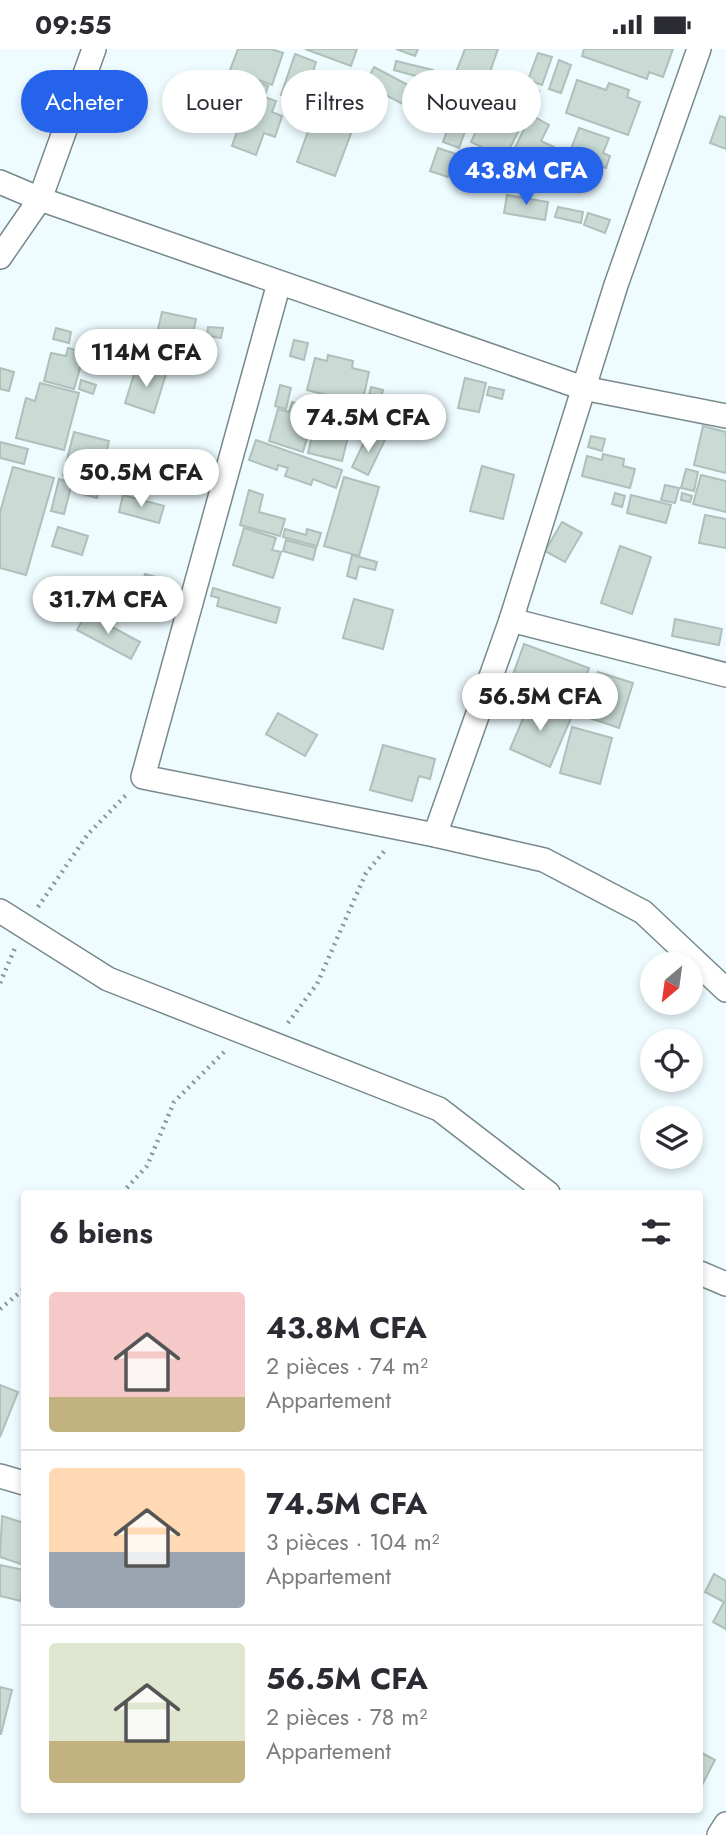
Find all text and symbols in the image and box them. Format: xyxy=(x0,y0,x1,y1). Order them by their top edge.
text: 09:55 xyxy=(35,6,112,44)
chip: Acheter xyxy=(21,70,148,133)
chip: Louer xyxy=(162,70,267,133)
chip: Filtres xyxy=(281,70,388,133)
chip: Nouveau xyxy=(402,70,541,133)
pin: 43.8M CFA xyxy=(446,148,606,207)
text: 43.8M CFA xyxy=(464,153,588,187)
pin: 114M CFA xyxy=(74,329,218,389)
text: 114M CFA xyxy=(91,335,202,369)
pin: 74.5M CFA xyxy=(288,395,448,454)
text: 74.5M CFA xyxy=(306,400,430,434)
pin: 50.5M CFA xyxy=(61,449,221,509)
text: 50.5M CFA xyxy=(79,455,203,489)
pin: 31.7M CFA xyxy=(28,577,188,636)
text: 31.7M CFA xyxy=(49,582,167,616)
pin: 56.5M CFA xyxy=(460,673,620,733)
text: 56.5M CFA xyxy=(478,679,602,713)
north arrow xyxy=(640,952,704,1015)
map controls xyxy=(640,952,703,1169)
button: locate xyxy=(640,1029,703,1092)
button: layers xyxy=(640,1106,703,1169)
text: 6 biens xyxy=(49,1211,153,1254)
icon: filters xyxy=(637,1213,675,1251)
text: 43.8M CFA xyxy=(266,1306,427,1349)
icon: home xyxy=(105,1320,189,1404)
text: 2 pièces · 74 m² xyxy=(266,1349,428,1383)
text: Appartement xyxy=(266,1383,391,1417)
text: 74.5M CFA xyxy=(266,1482,427,1525)
icon: home xyxy=(105,1496,189,1580)
text: 3 pièces · 104 m² xyxy=(266,1525,440,1559)
text: Appartement xyxy=(266,1559,391,1593)
text: 56.5M CFA xyxy=(266,1657,428,1700)
icon: home xyxy=(105,1671,189,1755)
text: 2 pièces · 78 m² xyxy=(266,1700,427,1734)
text: Appartement xyxy=(266,1734,391,1768)

